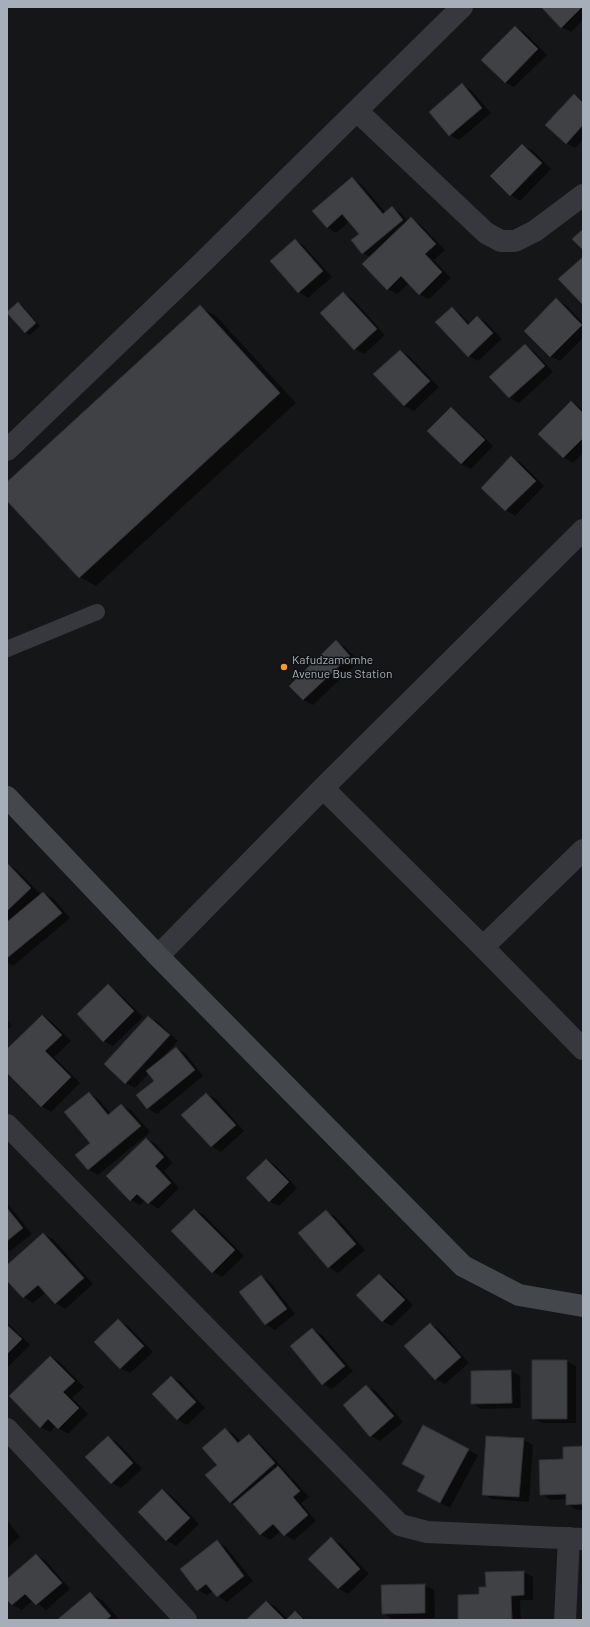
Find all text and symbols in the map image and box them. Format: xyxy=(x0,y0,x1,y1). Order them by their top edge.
place label: Kafudzamomhe Avenue Bus Station xyxy=(292,653,392,681)
marker: Kafudzamomhe Avenue Bus Station xyxy=(279,662,289,672)

